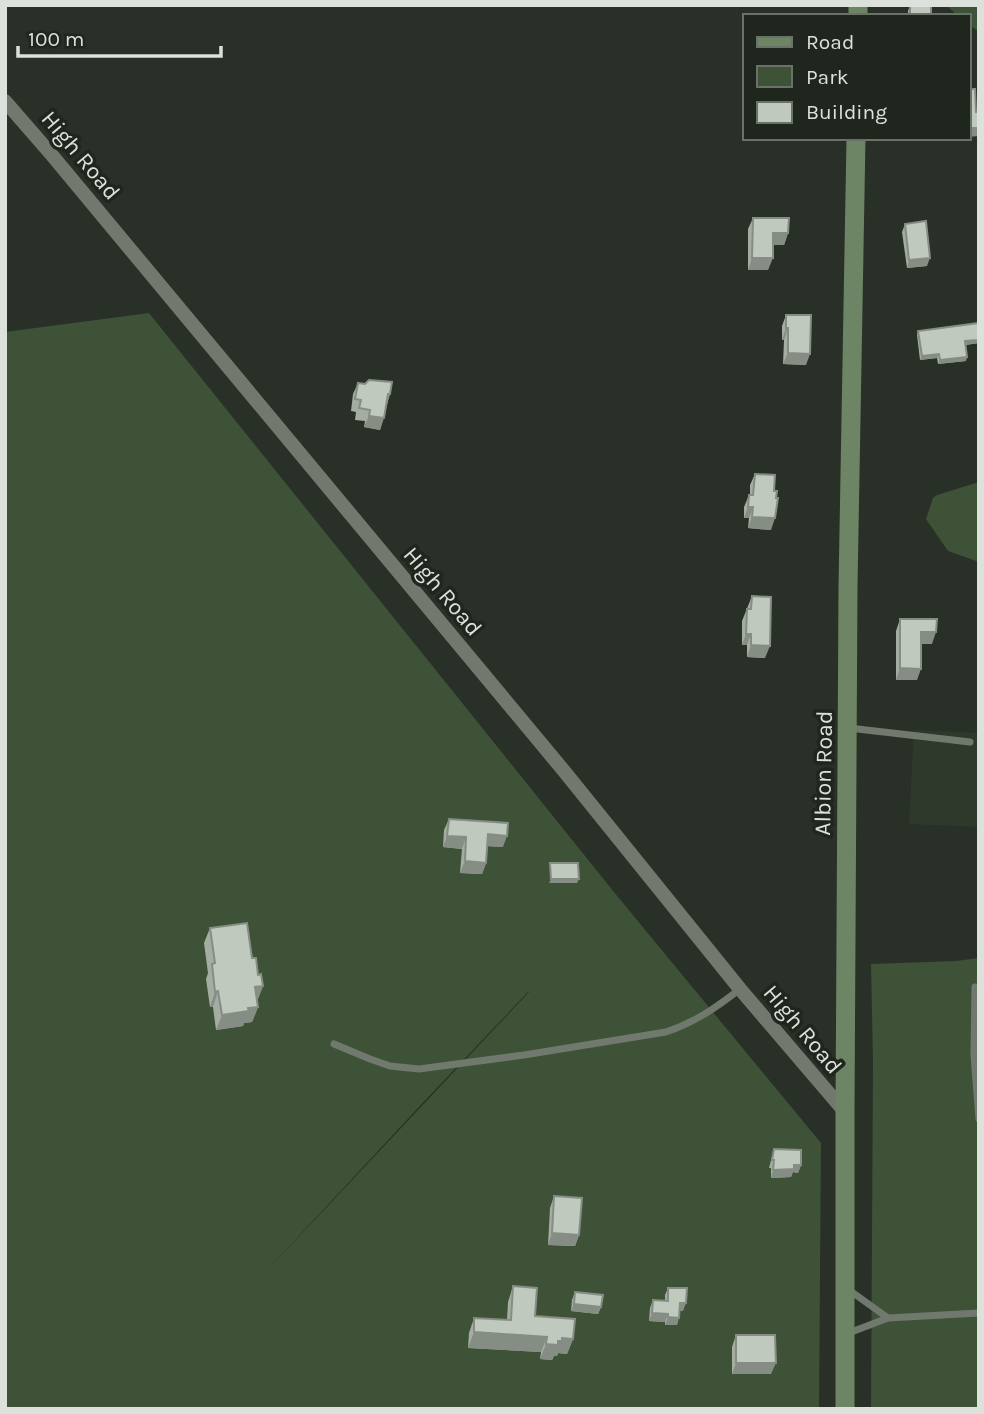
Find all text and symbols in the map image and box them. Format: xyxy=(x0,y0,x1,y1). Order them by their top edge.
scale bar xyxy=(18,14,220,58)
legend xyxy=(743,14,970,140)
text: 100 m xyxy=(28,27,85,51)
text: Road xyxy=(806,30,854,54)
text: Park xyxy=(806,65,849,89)
text: Building xyxy=(806,100,887,124)
street label: High Road xyxy=(36,105,126,205)
street label: High Road xyxy=(398,541,488,641)
street label: Albion Road xyxy=(809,710,838,836)
street label: High Road xyxy=(758,979,848,1079)

